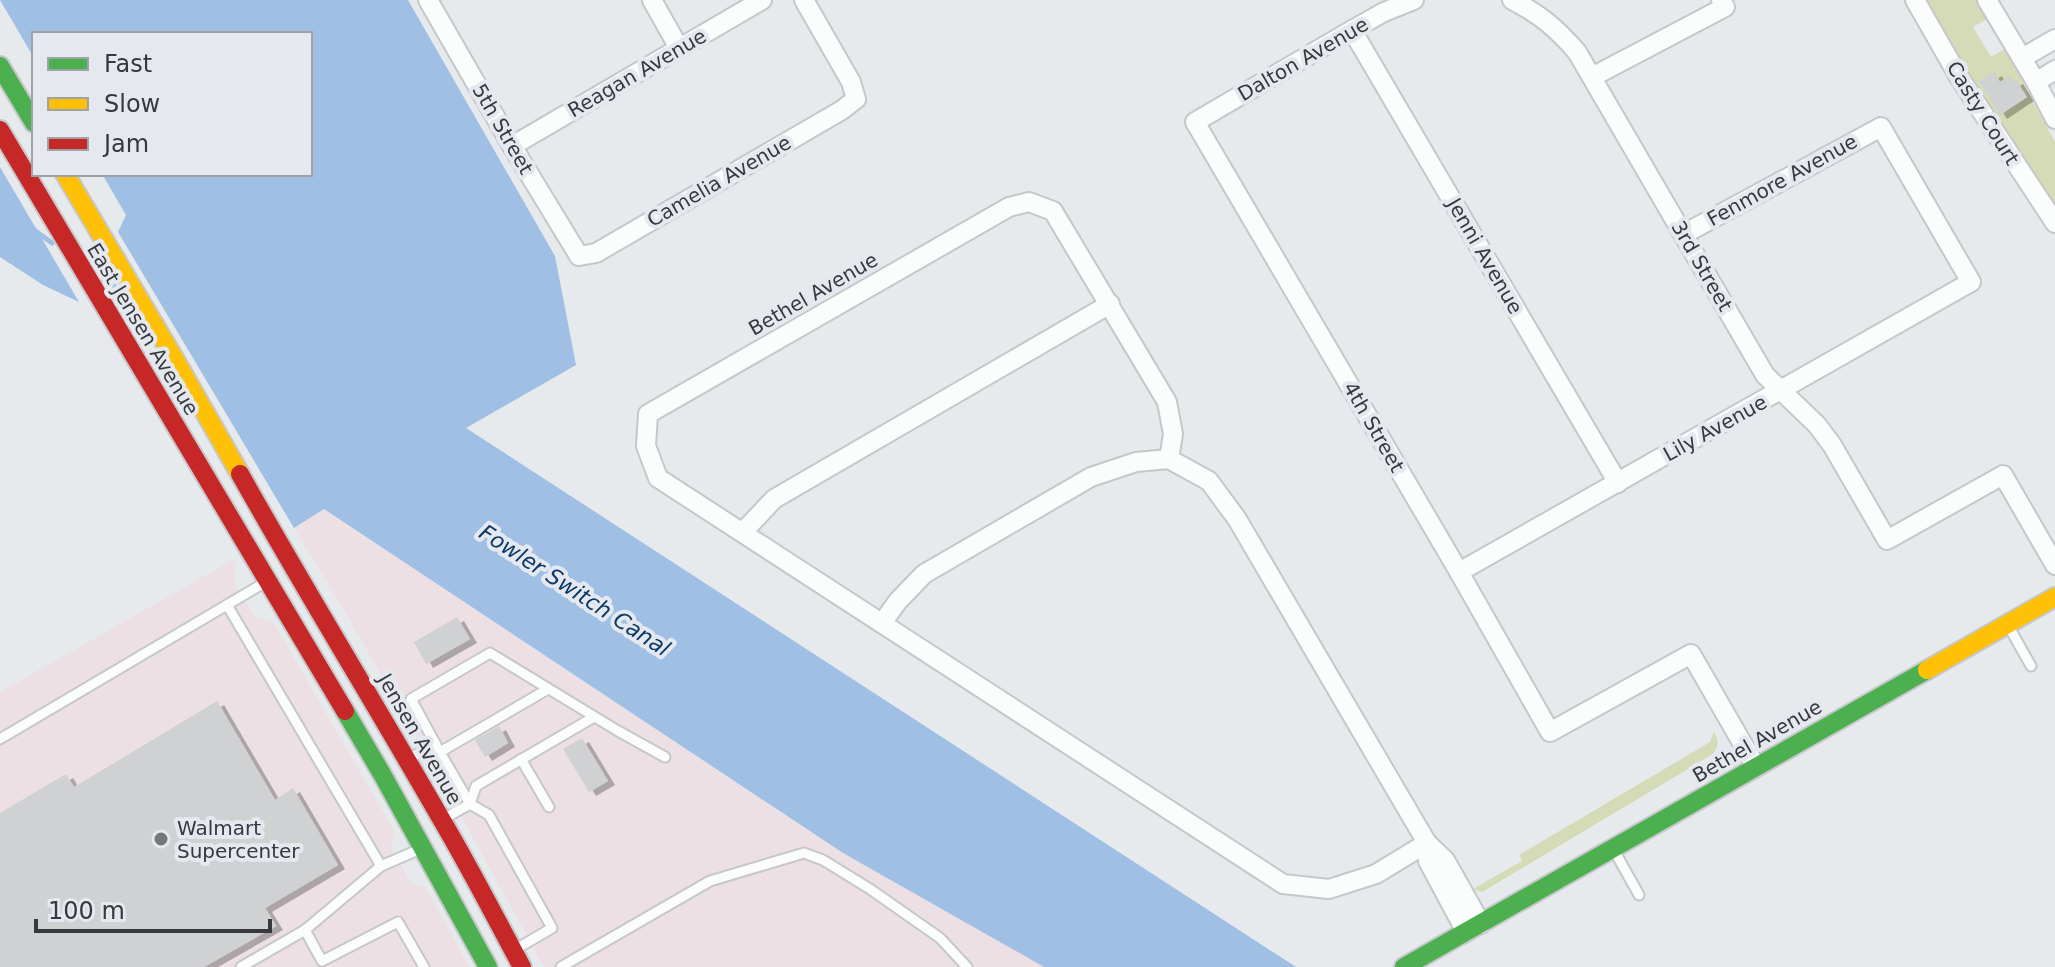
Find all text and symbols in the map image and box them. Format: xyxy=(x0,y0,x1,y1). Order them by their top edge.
street label: Dalton Avenue xyxy=(1234,12,1372,106)
street label: Reagan Avenue xyxy=(564,24,710,122)
legend xyxy=(32,32,312,176)
text: Fast xyxy=(104,50,152,78)
street label: Casty Court xyxy=(1942,57,2024,169)
street label: 5th Street xyxy=(468,80,539,179)
text: Slow xyxy=(104,90,160,118)
street label: Fenmore Avenue xyxy=(1703,129,1861,231)
text: Jam xyxy=(102,130,149,158)
street label: Camelia Avenue xyxy=(643,130,795,232)
street label: Jenni Avenue xyxy=(1441,192,1528,318)
street label: 3rd Street xyxy=(1667,217,1738,316)
street label: East Jensen Avenue xyxy=(82,239,204,419)
street label: Bethel Avenue xyxy=(744,247,882,341)
street label: 4th Street xyxy=(1339,378,1410,477)
street label: Lily Avenue xyxy=(1659,390,1771,466)
water label: Fowler Switch Canal xyxy=(475,520,675,661)
street label: Jensen Avenue xyxy=(372,668,467,809)
street label: Bethel Avenue xyxy=(1688,694,1826,788)
place label: Walmart Supercenter xyxy=(177,816,300,863)
marker: Walmart Supercenter xyxy=(152,830,170,848)
scale bar xyxy=(36,883,270,933)
text: 100 m xyxy=(48,897,125,925)

